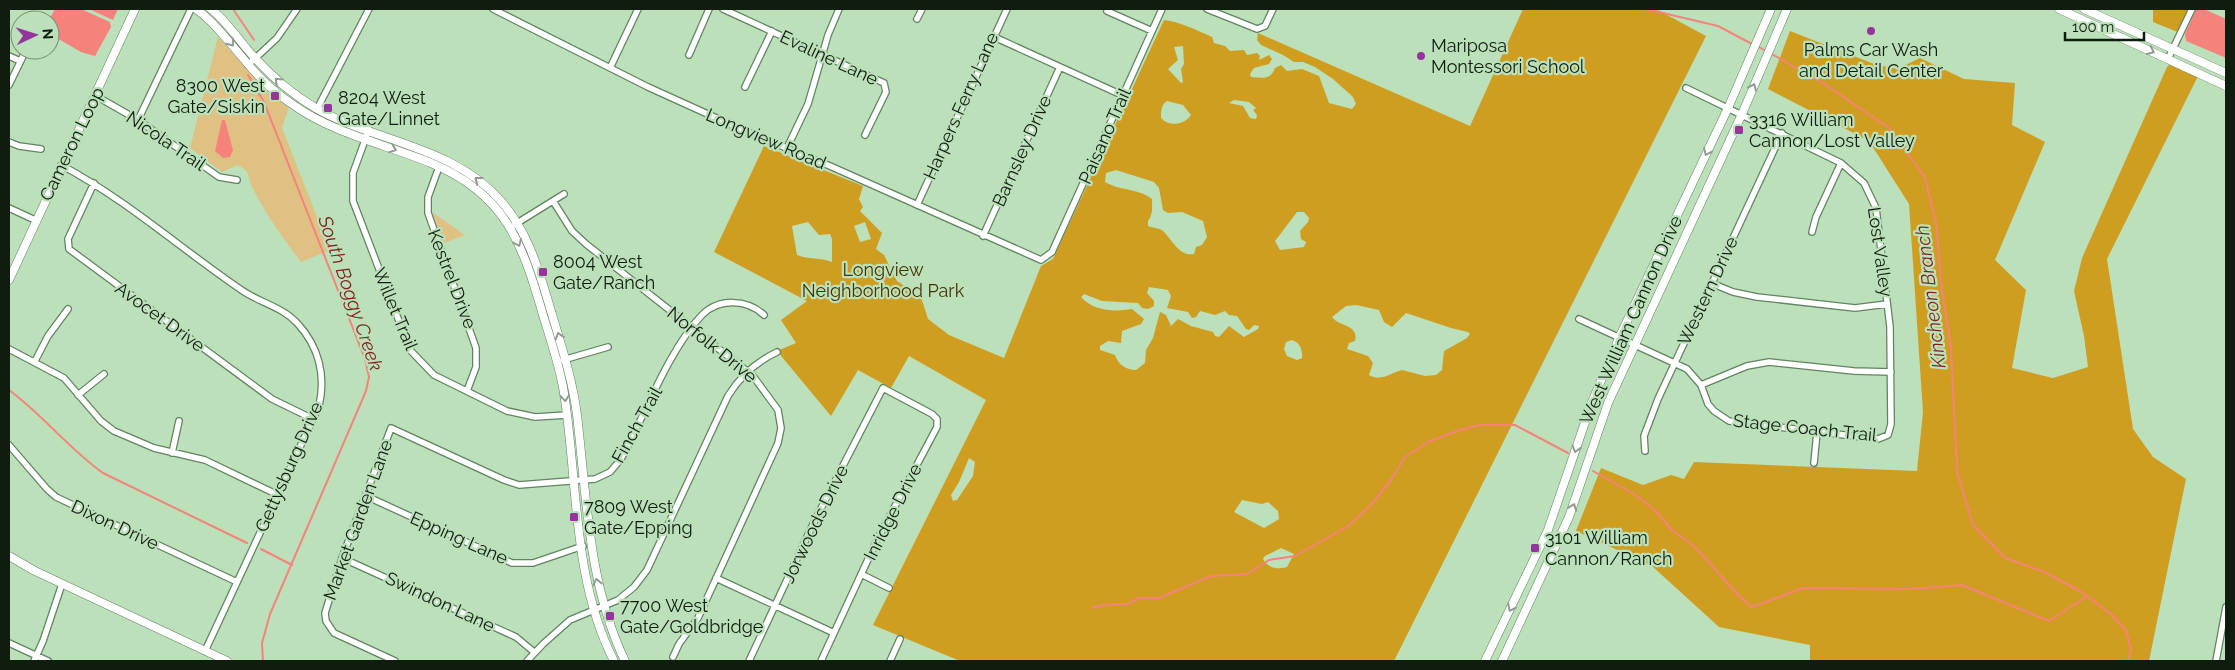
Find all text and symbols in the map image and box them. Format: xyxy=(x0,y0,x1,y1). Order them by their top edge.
north arrow xyxy=(10,10,60,60)
scale bar xyxy=(2065,10,2144,42)
text: 100 m xyxy=(2072,18,2114,36)
marker: Palms Car Wash and Detail Center xyxy=(1865,25,1877,37)
street label: Evaline Lane xyxy=(777,26,882,90)
text: N xyxy=(40,28,56,40)
street label: Harpers Ferry Lane xyxy=(919,28,1003,183)
place label: Mariposa Montessori School xyxy=(1431,35,1585,77)
one-way arrow xyxy=(225,37,233,46)
place label: Palms Car Wash and Detail Center xyxy=(1799,39,1944,81)
one-way arrow xyxy=(2146,45,2155,56)
marker: Mariposa Montessori School xyxy=(1415,50,1427,62)
place label: 8300 West Gate/Siskin xyxy=(168,75,265,117)
one-way arrow xyxy=(274,78,283,87)
street label: Cameron Loop xyxy=(35,83,108,204)
one-way arrow xyxy=(1747,83,1758,92)
street label: Paisano Trail xyxy=(1074,84,1135,187)
place label: 8204 West Gate/Linnet xyxy=(338,87,440,129)
marker: 8300 West Gate/Siskin xyxy=(269,90,281,102)
street label: Barnsley Drive xyxy=(988,92,1056,210)
marker: 8204 West Gate/Linnet xyxy=(322,102,334,114)
street label: Longview Road xyxy=(703,104,829,173)
street label: Nicola Trail xyxy=(123,106,210,175)
place label: 3316 William Cannon/Lost Valley xyxy=(1749,109,1915,151)
marker: 3316 William Cannon/Lost Valley xyxy=(1733,124,1745,136)
one-way arrow xyxy=(388,143,396,153)
one-way arrow xyxy=(1703,147,1713,156)
one-way arrow xyxy=(475,177,484,185)
street label: Lost Valley xyxy=(1864,206,1897,299)
water label: South Boggy Creek xyxy=(314,212,388,373)
street label: West William Cannon Drive xyxy=(1575,212,1686,427)
water label: Kincheon Branch xyxy=(1910,224,1950,370)
street label: Kestrel Drive xyxy=(424,226,481,332)
street label: Western Drive xyxy=(1673,233,1742,349)
one-way arrow xyxy=(512,238,523,247)
place label: 8004 West Gate/Ranch xyxy=(553,251,655,293)
park label: Longview Neighborhood Park xyxy=(802,259,965,301)
street label: Willet Trail xyxy=(369,264,422,353)
marker: 8004 West Gate/Ranch xyxy=(537,266,549,278)
street label: Avocet Drive xyxy=(111,277,209,356)
street label: Norfolk Drive xyxy=(663,302,762,387)
one-way arrow xyxy=(554,332,564,341)
street label: Finch Trail xyxy=(607,383,666,466)
one-way arrow xyxy=(559,395,570,403)
street label: Gettysburg Drive xyxy=(250,398,327,535)
street label: Stage Coach Trail xyxy=(1732,410,1878,446)
street label: Market Garden Lane xyxy=(319,436,396,603)
one-way arrow xyxy=(1572,444,1582,452)
street label: Inridge Drive xyxy=(859,460,926,564)
street label: Jorwoods Drive xyxy=(777,461,852,586)
street label: Dixon Drive xyxy=(68,495,163,554)
place label: 7809 West Gate/Epping xyxy=(584,496,693,538)
one-way arrow xyxy=(1567,503,1577,512)
street label: Epping Lane xyxy=(407,507,512,569)
marker: 7809 West Gate/Epping xyxy=(568,511,580,523)
place label: 3101 William Cannon/Ranch xyxy=(1545,527,1673,569)
marker: 3101 William Cannon/Ranch xyxy=(1529,542,1541,554)
street label: Swindon Lane xyxy=(382,567,499,636)
one-way arrow xyxy=(593,578,603,587)
place label: 7700 West Gate/Goldbridge xyxy=(620,595,764,637)
one-way arrow xyxy=(1506,603,1517,612)
marker: 7700 West Gate/Goldbridge xyxy=(604,610,616,622)

